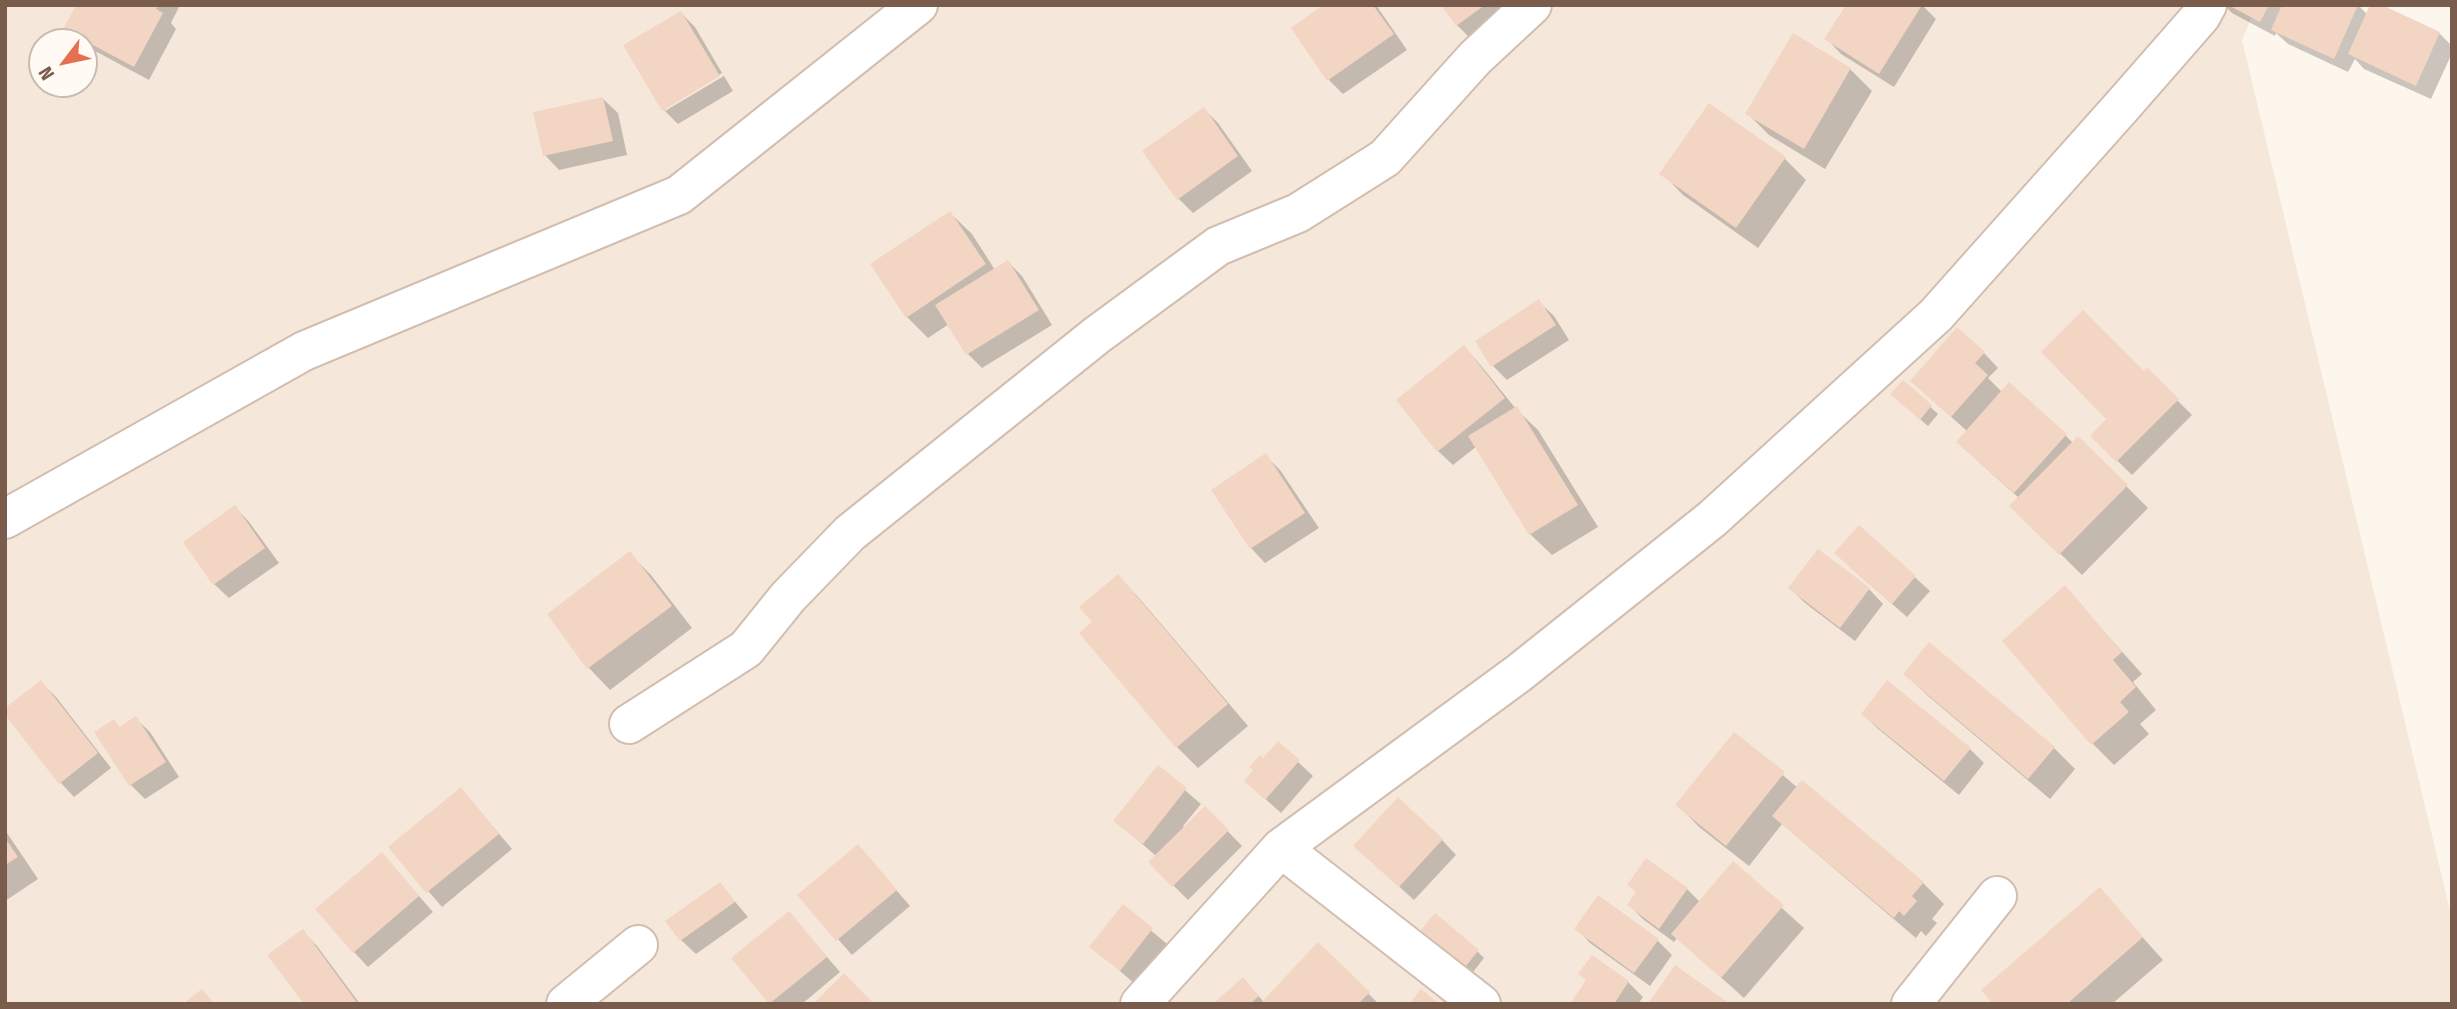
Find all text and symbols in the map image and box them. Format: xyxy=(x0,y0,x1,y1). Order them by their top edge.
north arrow xyxy=(28,28,98,98)
text: N xyxy=(34,62,59,84)

